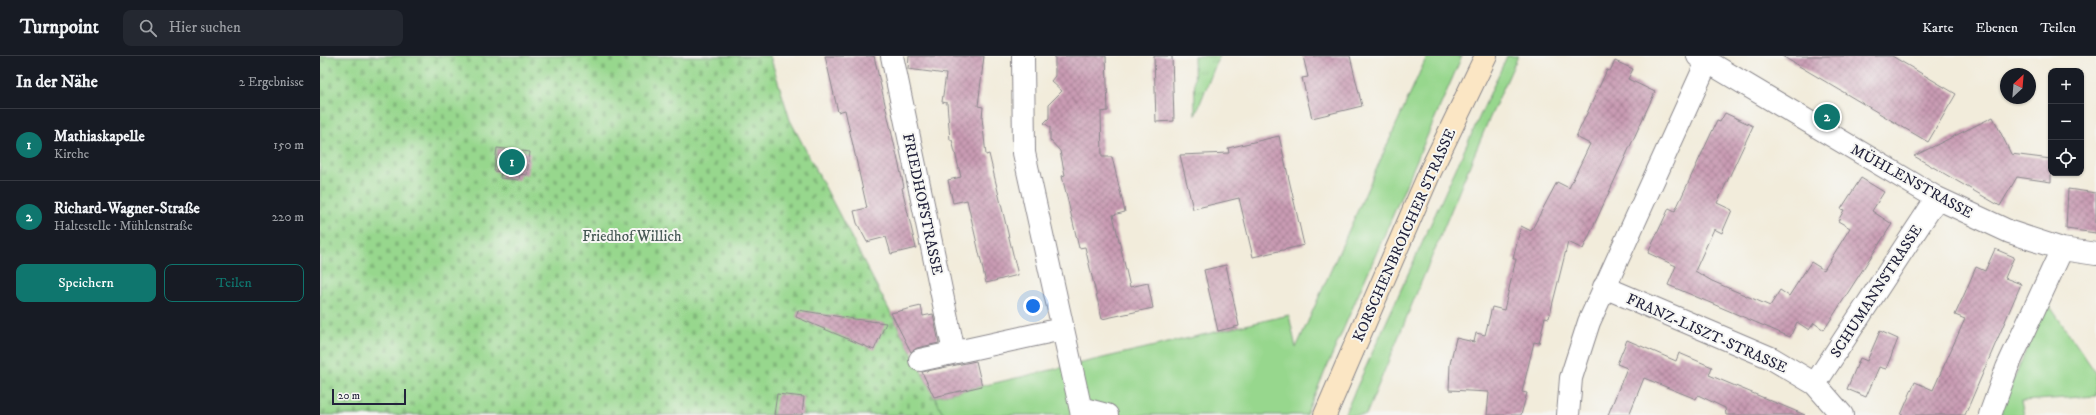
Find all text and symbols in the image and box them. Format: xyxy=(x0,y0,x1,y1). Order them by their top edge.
search box xyxy=(123,10,403,46)
text: Turnpoint xyxy=(20,16,99,39)
icon: search xyxy=(137,17,159,39)
text: Hier suchen xyxy=(169,18,241,37)
text: Karte xyxy=(1922,19,1953,37)
text: Ebenen xyxy=(1975,19,2018,37)
text: Teilen xyxy=(2040,19,2076,37)
north arrow xyxy=(2000,68,2036,104)
map controls xyxy=(2048,68,2084,176)
button: + xyxy=(2048,68,2084,104)
text: In der Nähe xyxy=(16,71,98,93)
text: 2 Ergebnisse xyxy=(239,74,304,90)
pin: 2 xyxy=(1814,102,1840,132)
button: − xyxy=(2048,104,2084,140)
street label: KORSCHENBROICHER STRASSE xyxy=(1349,125,1460,345)
text: Mathiaskapelle xyxy=(54,127,145,146)
street label: FRIEDHOFSTRASSE xyxy=(898,132,947,277)
text: 1 xyxy=(27,137,31,153)
text: 150 m xyxy=(273,137,304,153)
street label: MÜHLENSTRASSE xyxy=(1847,140,1976,223)
button: locate xyxy=(2048,140,2084,176)
text: Kirche xyxy=(54,146,89,162)
pin: 1 xyxy=(499,147,525,177)
text: Richard-Wagner-Straße xyxy=(54,199,200,218)
text: 2 xyxy=(26,209,32,225)
text: 220 m xyxy=(272,209,304,225)
text: Haltestelle · Mühlenstraße xyxy=(54,218,193,234)
street label: SCHUMANNSTRASSE xyxy=(1826,221,1927,361)
park label: Friedhof Willich xyxy=(582,227,682,246)
button: Speichern xyxy=(16,264,156,302)
button: Teilen xyxy=(164,264,304,302)
street label: FRANZ-LISZT-STRASSE xyxy=(1624,289,1790,378)
your location xyxy=(1023,296,1043,316)
scale bar xyxy=(332,387,406,406)
text: 20 m xyxy=(338,389,360,403)

